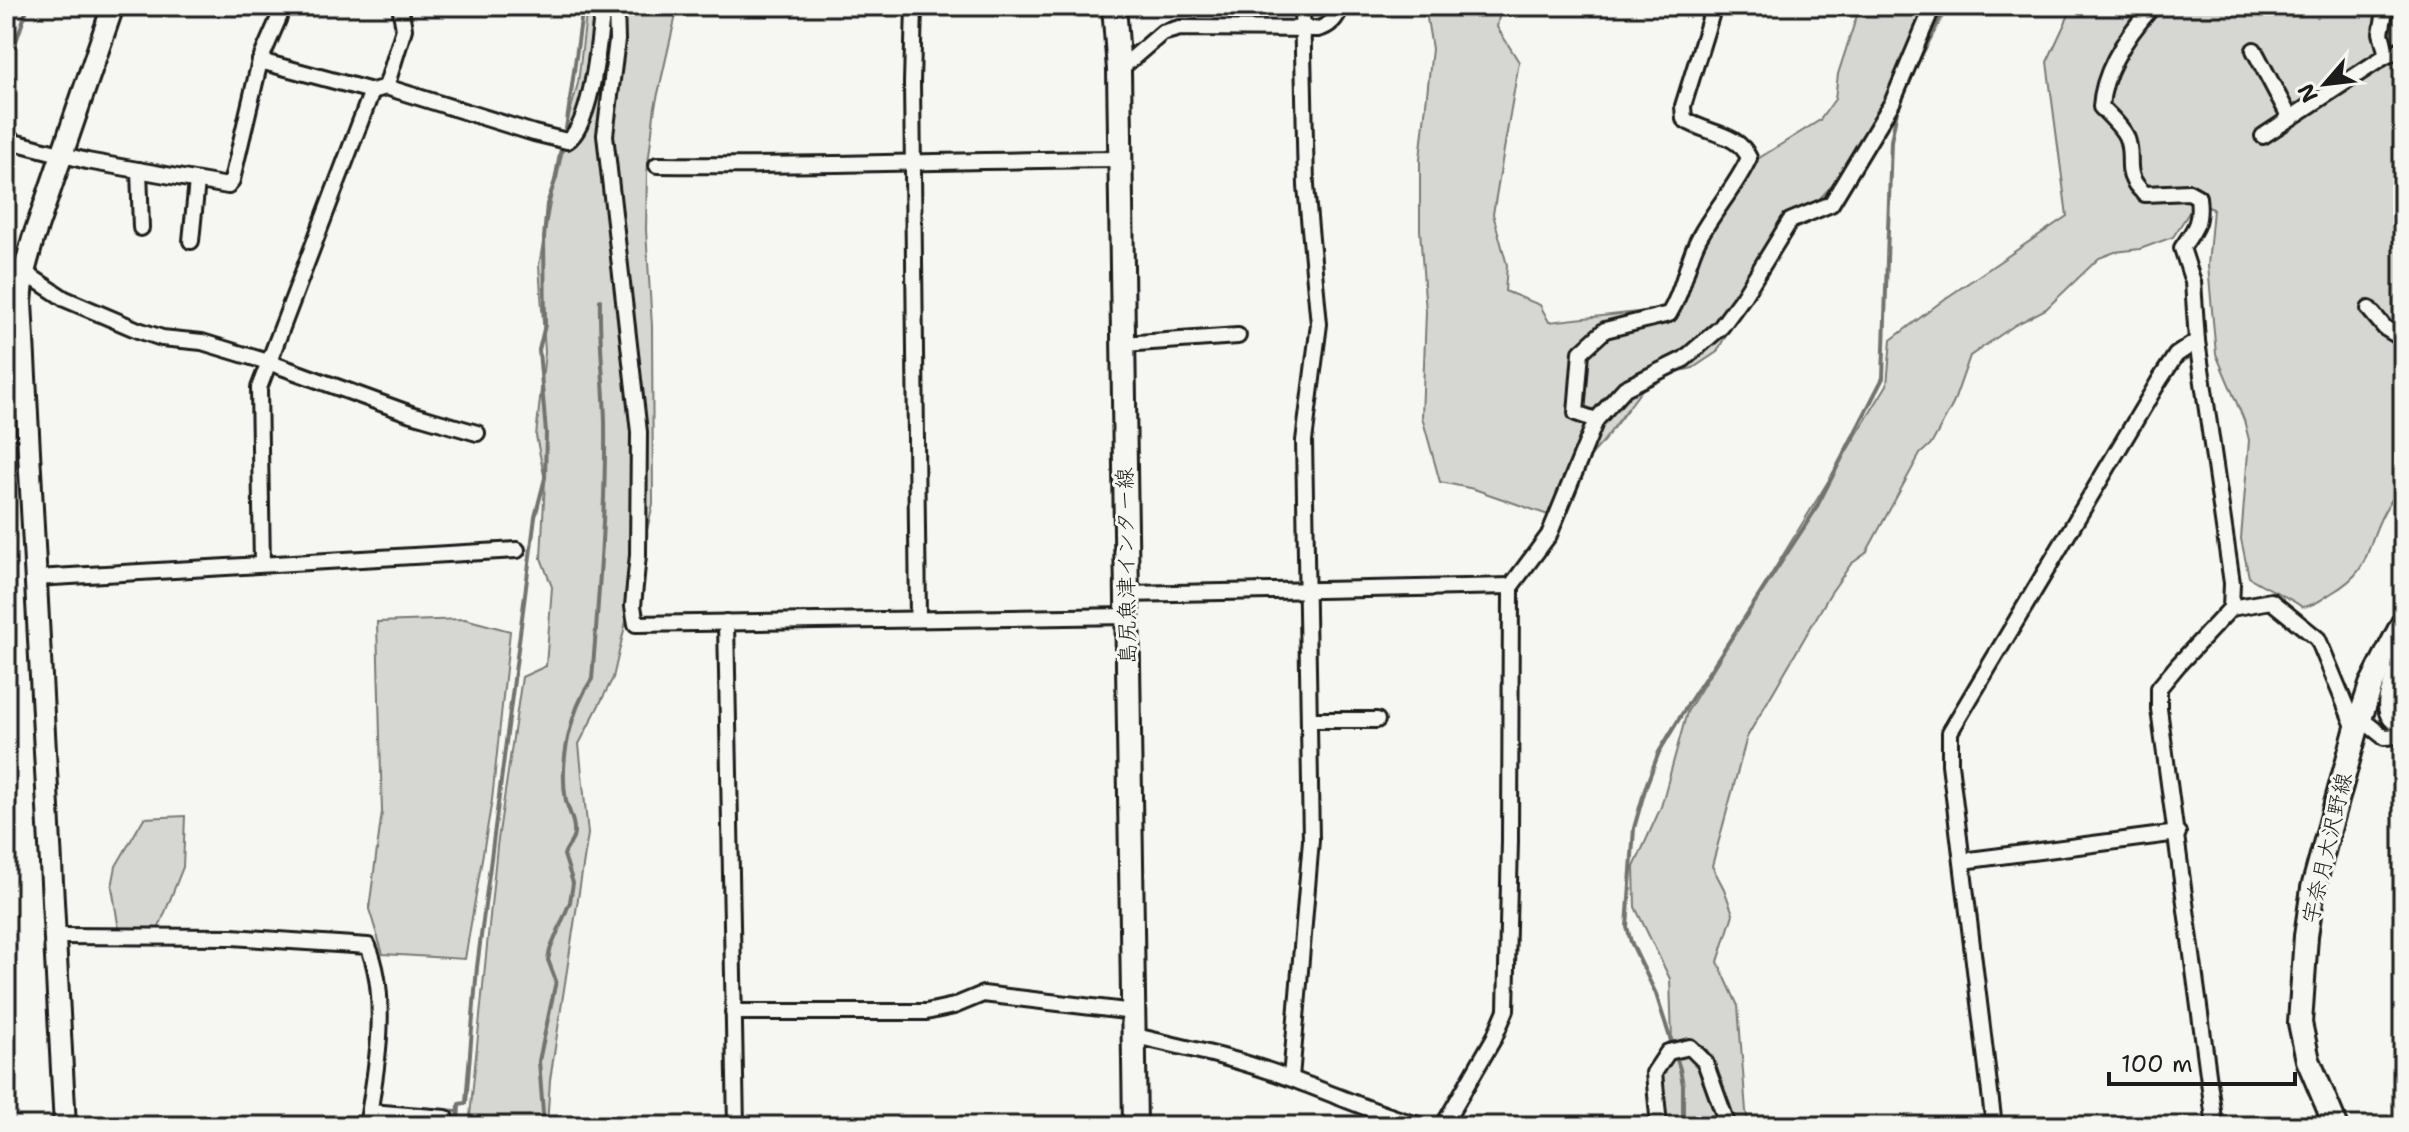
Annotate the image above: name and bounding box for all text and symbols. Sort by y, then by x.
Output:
north arrow [2285,44,2365,124]
text: N [2291,79,2325,108]
street label: 島尻魚津インター線 [1110,467,1142,665]
street label: 宇奈月大沢野線 [2296,770,2358,926]
scale bar [2109,1036,2295,1086]
text: 100 m [2121,1048,2193,1080]

